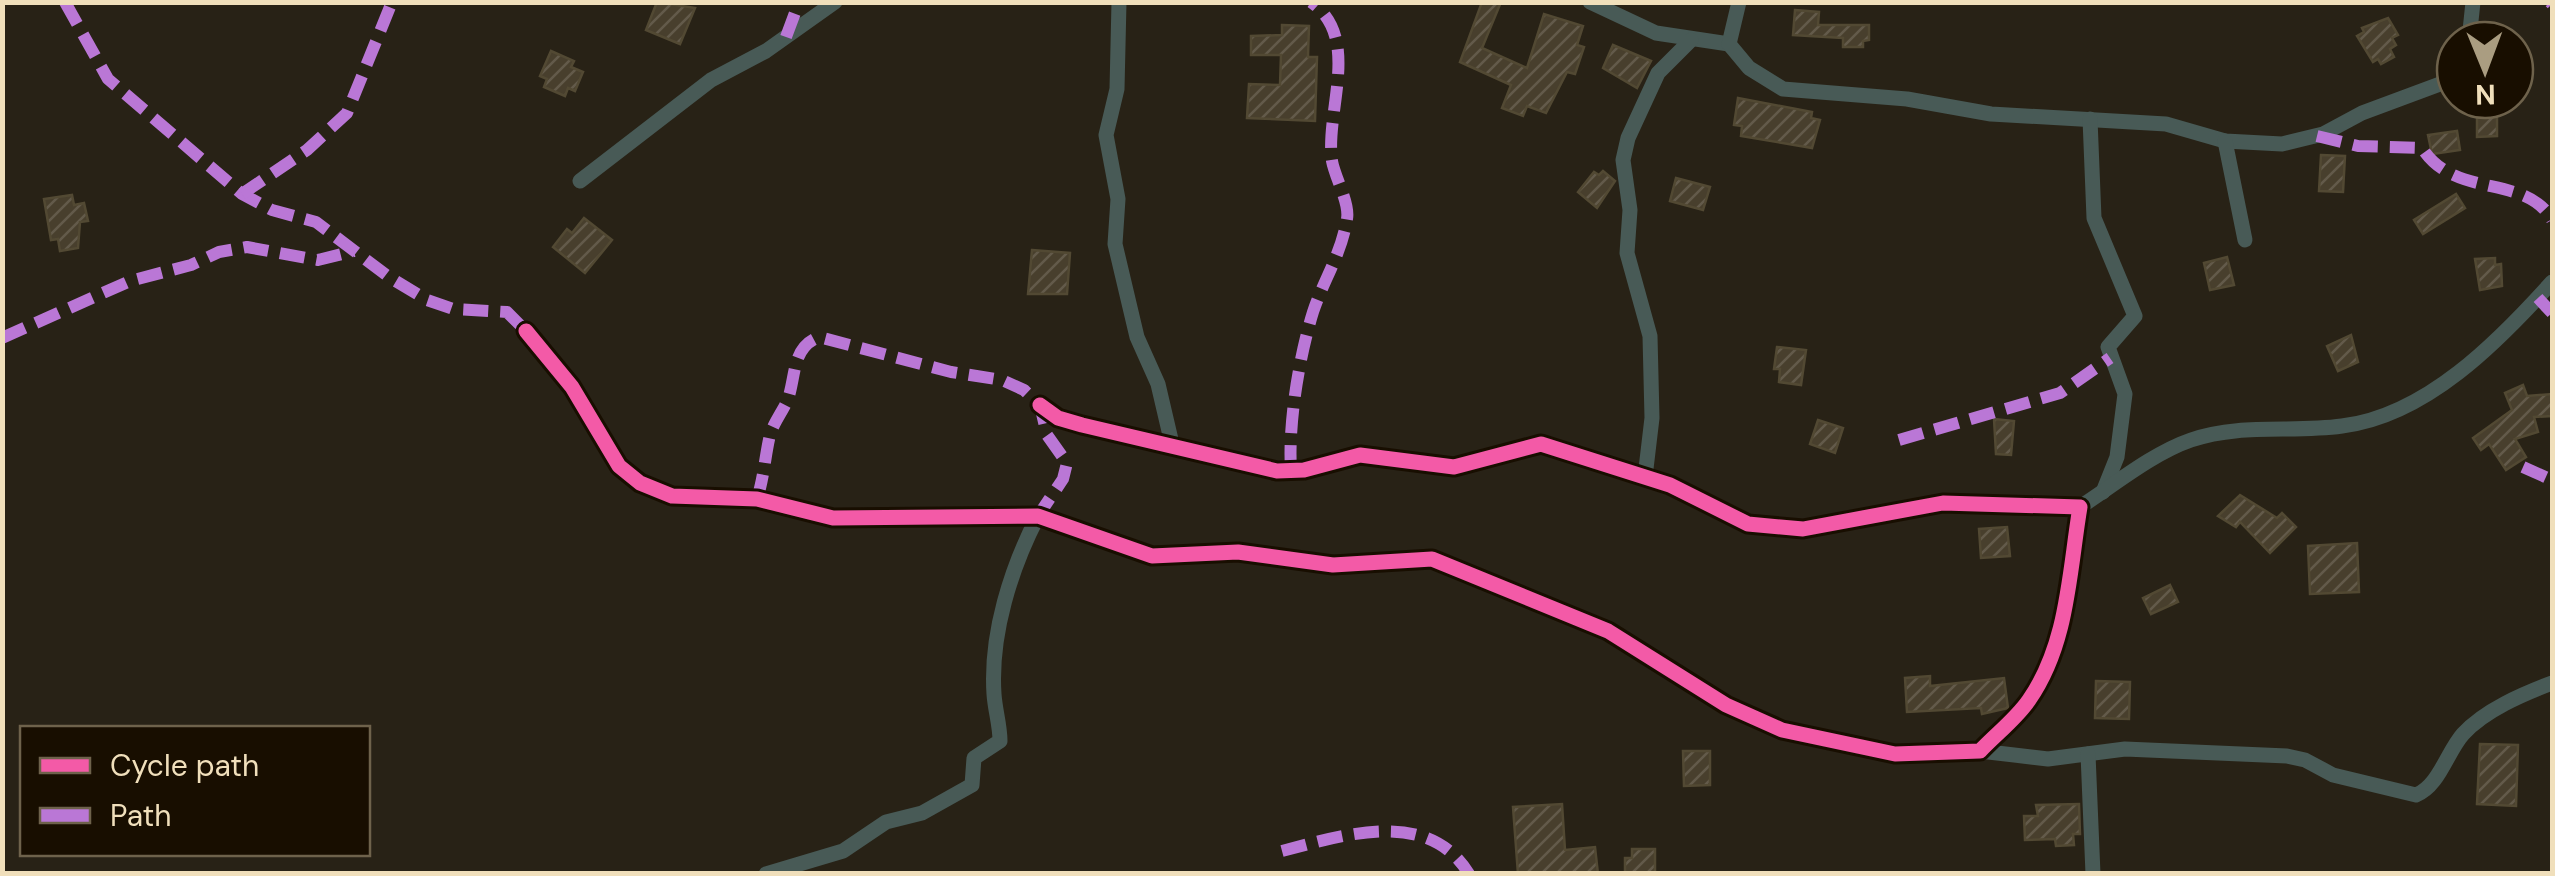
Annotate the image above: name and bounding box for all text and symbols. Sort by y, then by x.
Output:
north arrow [2435,20,2535,120]
text: N [2475,76,2496,113]
legend [20,726,370,856]
text: Cycle path [110,746,259,785]
text: Path [110,796,172,835]

